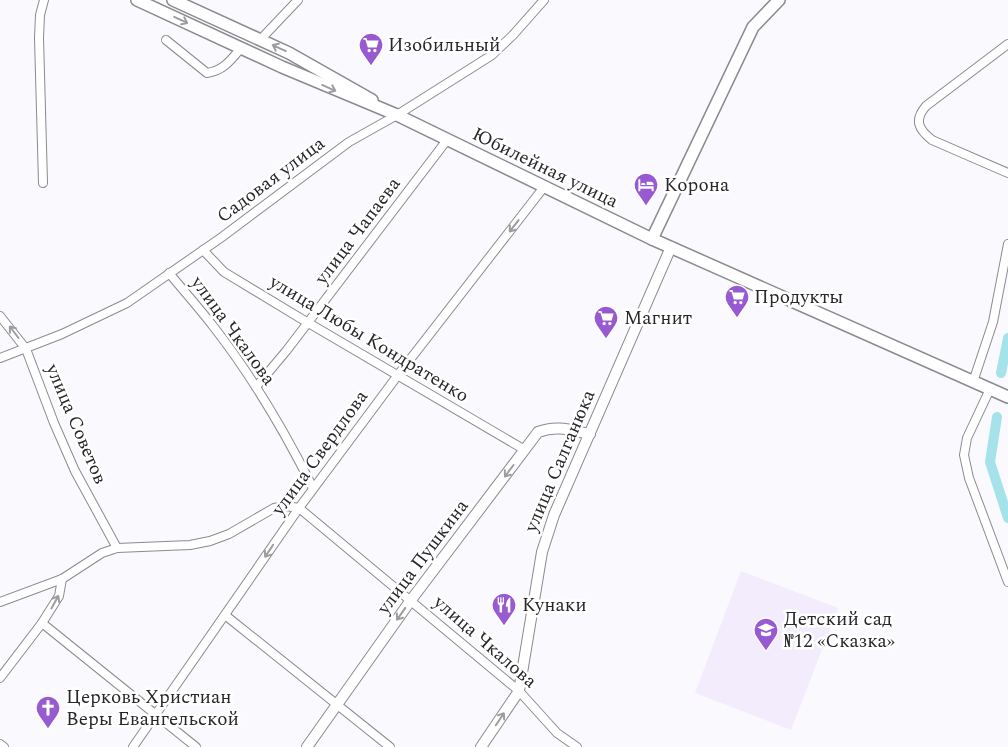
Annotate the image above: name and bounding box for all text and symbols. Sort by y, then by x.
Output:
one-way arrow [173,16,188,26]
place label: Изобильный [388,31,500,60]
supermarket icon: Изобильный [358,32,384,66]
one-way arrow [271,43,286,53]
one-way arrow [321,83,336,93]
street label: Юбилейная улица [467,120,624,216]
street label: Садовая улица [211,129,332,230]
street label: улица Чапаева [307,171,409,292]
place label: Корона [664,171,730,200]
hotel icon: Корона [633,172,659,206]
one-way arrow [509,219,520,232]
street label: улица Любы Кондратенко [263,267,474,410]
street label: улица Чкалова [183,269,283,392]
place label: Продукты [754,283,843,312]
supermarket icon: Продукты [724,284,750,318]
place label: Магнит [624,304,692,333]
supermarket icon: Магнит [593,305,619,339]
one-way arrow [8,326,19,339]
street label: улица Советов [37,359,114,488]
street label: улица Свердлова [264,384,376,523]
street label: улица Салганюка [517,385,603,538]
one-way arrow [504,464,515,477]
street label: улица Пушкина [369,493,476,622]
one-way arrow [264,544,274,558]
street label: улица Чкалова [426,588,544,696]
place label: Кунаки [522,591,587,620]
restaurant icon: Кунаки [491,592,517,626]
one-way arrow [51,595,60,610]
place label: Детский сад №12 «Сказка» [784,605,895,656]
one-way arrow [396,607,406,621]
school or university icon: Детский сад №12 «Сказка» [753,617,779,651]
place label: Церковь Христиан Веры Евангельской [66,683,239,734]
church icon: Церковь Христиан Веры Евангельской [35,695,61,729]
one-way arrow [495,712,505,726]

